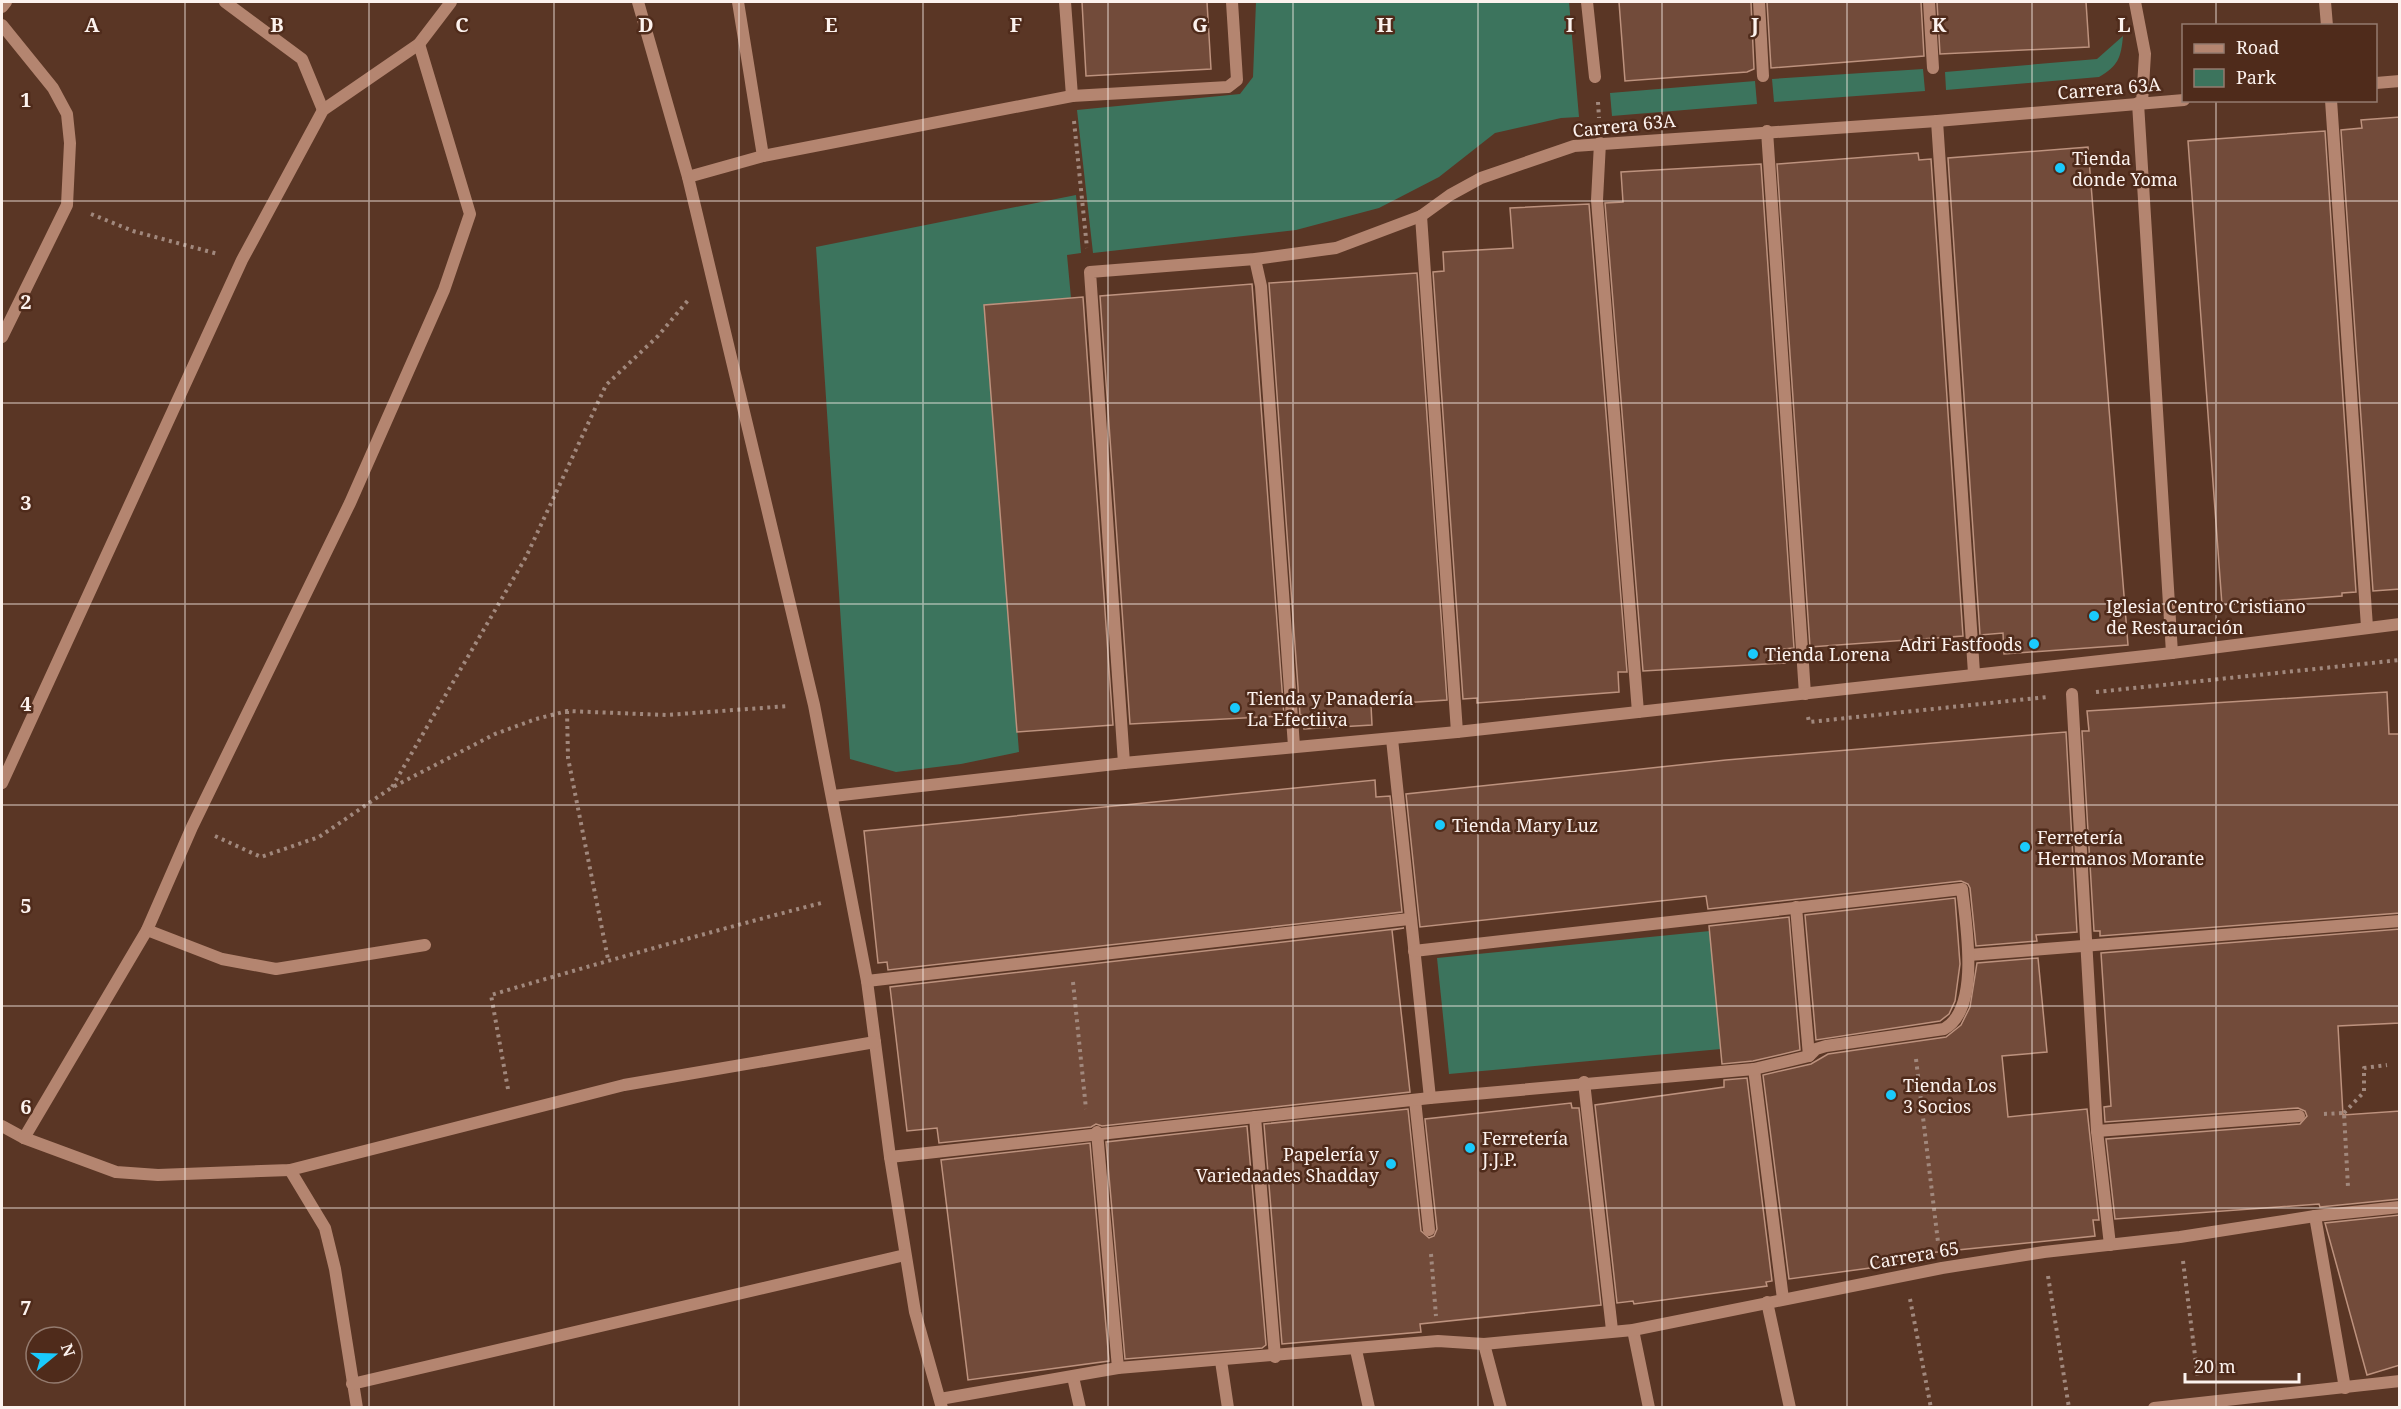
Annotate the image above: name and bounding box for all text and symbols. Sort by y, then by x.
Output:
text: A [84,11,100,38]
text: B [270,11,284,38]
text: C [455,11,469,38]
text: D [638,11,654,38]
text: E [824,11,838,38]
text: F [1010,11,1022,38]
text: G [1192,11,1208,38]
text: H [1377,11,1393,38]
text: I [1566,11,1574,38]
text: J [1750,11,1759,38]
text: K [1932,11,1947,38]
text: L [2117,11,2131,38]
legend [2182,24,2377,102]
text: Road [2236,35,2279,59]
text: Park [2236,65,2276,89]
street label: Carrera 63A [2056,72,2162,104]
text: 1 [20,86,32,113]
street label: Carrera 63A [1571,108,1677,142]
place label: Tienda donde Yoma [2072,146,2178,191]
marker: Tienda donde Yoma [2053,161,2067,175]
text: 2 [20,288,32,315]
text: 3 [20,489,32,516]
place label: Iglesia Centro Cristiano de Restauración [2106,594,2306,639]
marker: Iglesia Centro Cristiano de Restauración [2087,609,2101,623]
place label: Adri Fastfoods [1899,632,2022,656]
marker: Adri Fastfoods [2027,637,2041,651]
place label: Tienda Lorena [1765,642,1890,666]
marker: Tienda Lorena [1746,647,1760,661]
place label: Tienda y Panadería La Efectiiva [1247,686,1414,731]
text: 4 [20,690,32,717]
marker: Tienda y Panadería La Efectiiva [1228,701,1242,715]
place label: Tienda Mary Luz [1452,813,1598,837]
marker: Tienda Mary Luz [1433,818,1447,832]
place label: Ferretería Hermanos Morante [2037,825,2204,870]
marker: Ferretería Hermanos Morante [2018,840,2032,854]
text: 5 [20,892,32,919]
place label: Tienda Los 3 Socios [1903,1073,1997,1118]
marker: Tienda Los 3 Socios [1884,1088,1898,1102]
text: 6 [20,1093,32,1120]
place label: Ferretería J.J.P. [1481,1126,1568,1171]
marker: Ferretería J.J.P. [1463,1141,1477,1155]
place label: Papelería y Variedaades Shadday [1196,1142,1380,1187]
marker: Papelería y Variedaades Shadday [1384,1157,1398,1171]
street label: Carrera 65 [1867,1235,1961,1275]
text: 7 [20,1294,32,1321]
north arrow [24,1325,84,1385]
text: N [56,1341,81,1360]
scale bar [2185,1346,2299,1384]
text: 20 m [2194,1354,2236,1378]

